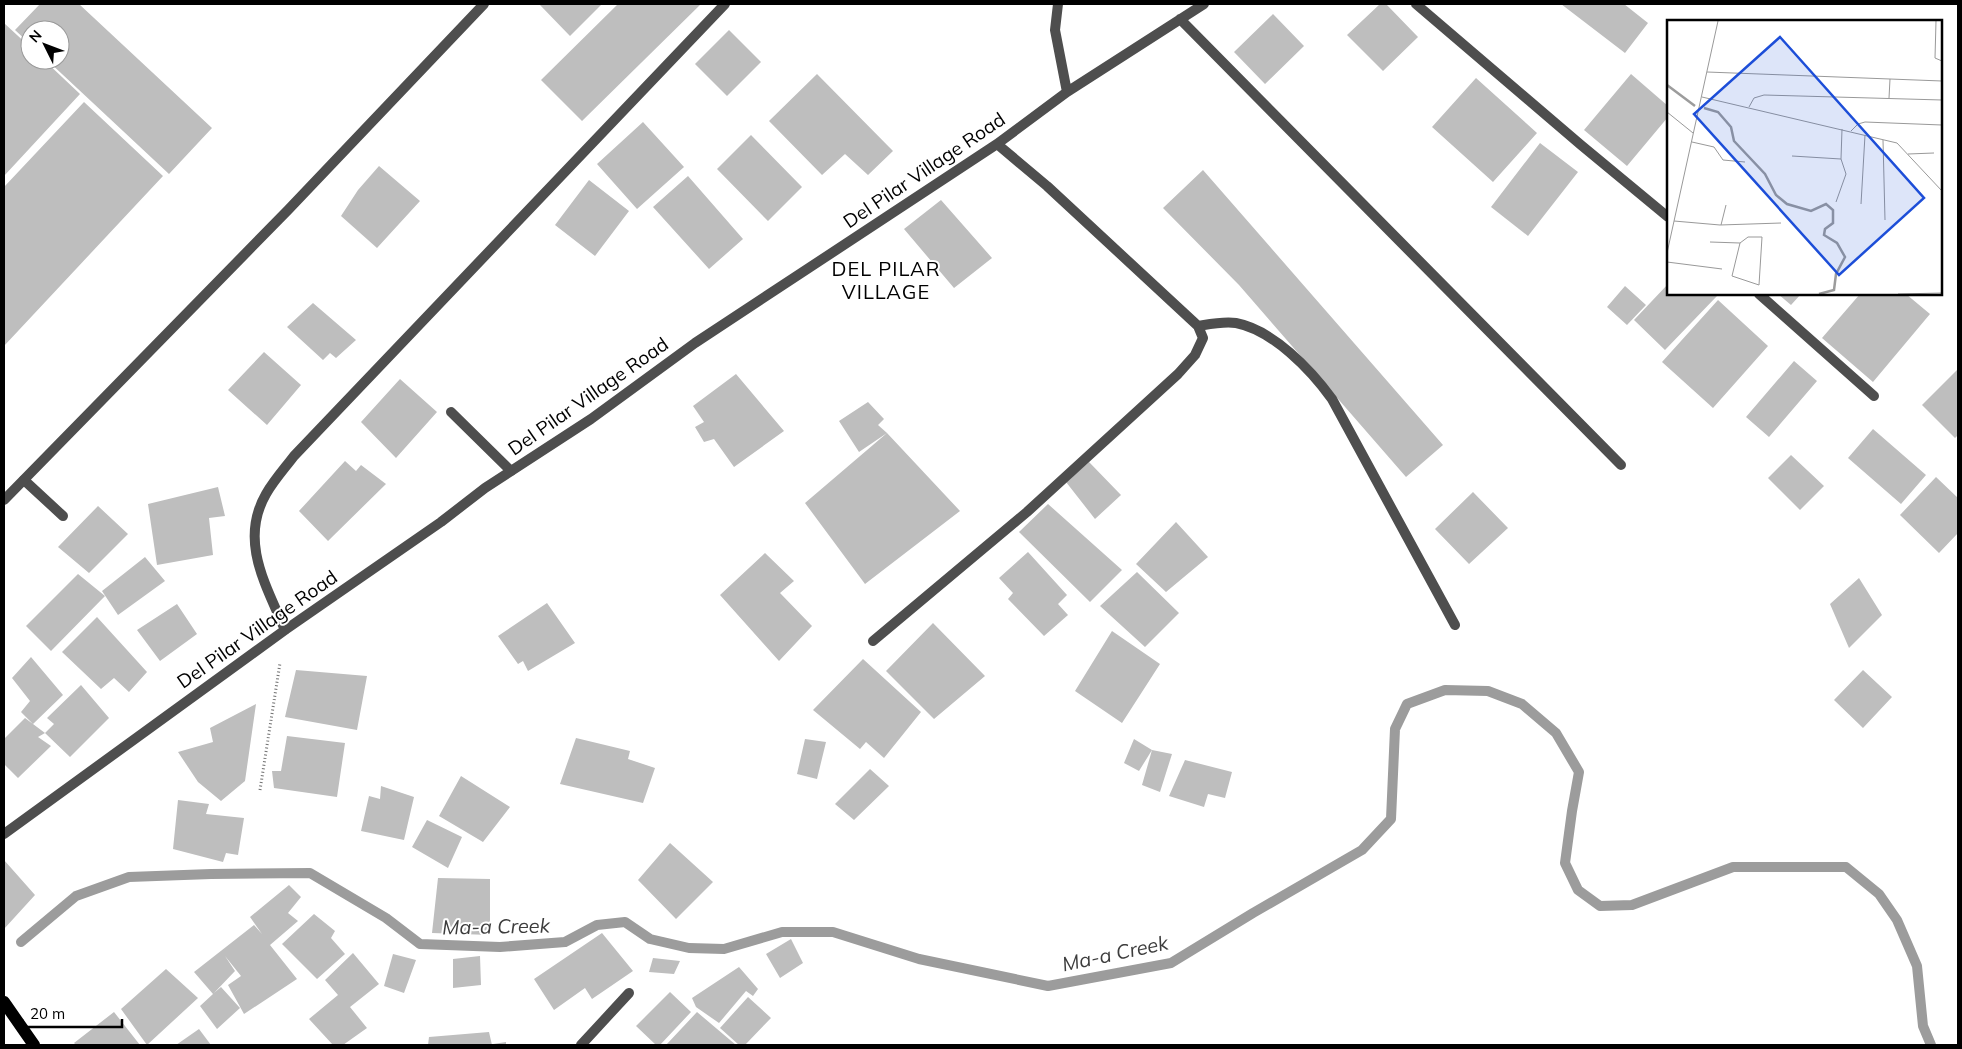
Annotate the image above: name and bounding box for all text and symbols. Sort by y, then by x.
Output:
north arrow [20,20,70,70]
inset map [1667,20,1942,295]
text: N [25,26,46,46]
street label: Del Pilar Village Road [838,107,1010,233]
district label: DEL PILAR VILLAGE [831,256,941,304]
street label: Del Pilar Village Road [503,332,673,460]
street label: Del Pilar Village Road [172,565,342,693]
water label: Ma-a Creek [442,913,551,939]
water label: Ma-a Creek [1060,929,1171,976]
scale bar [22,996,122,1028]
text: 20 m [30,1004,65,1023]

